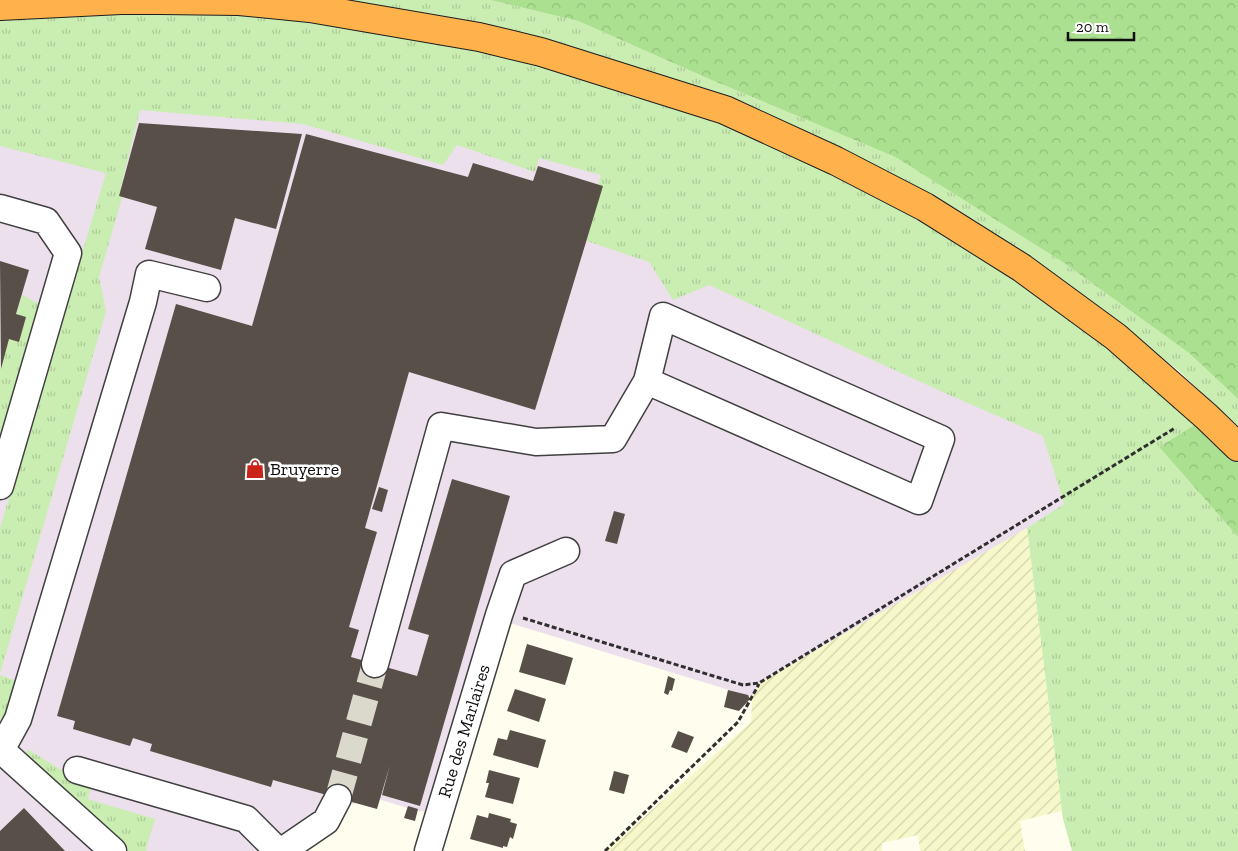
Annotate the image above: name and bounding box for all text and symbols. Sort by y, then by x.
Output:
scale bar [1068,10,1134,42]
text: 20 m [1076,18,1109,36]
shop icon: Bruyerre [244,458,266,480]
place label: Bruyerre [270,458,339,480]
street label: Rue des Marlaires [433,662,495,800]

